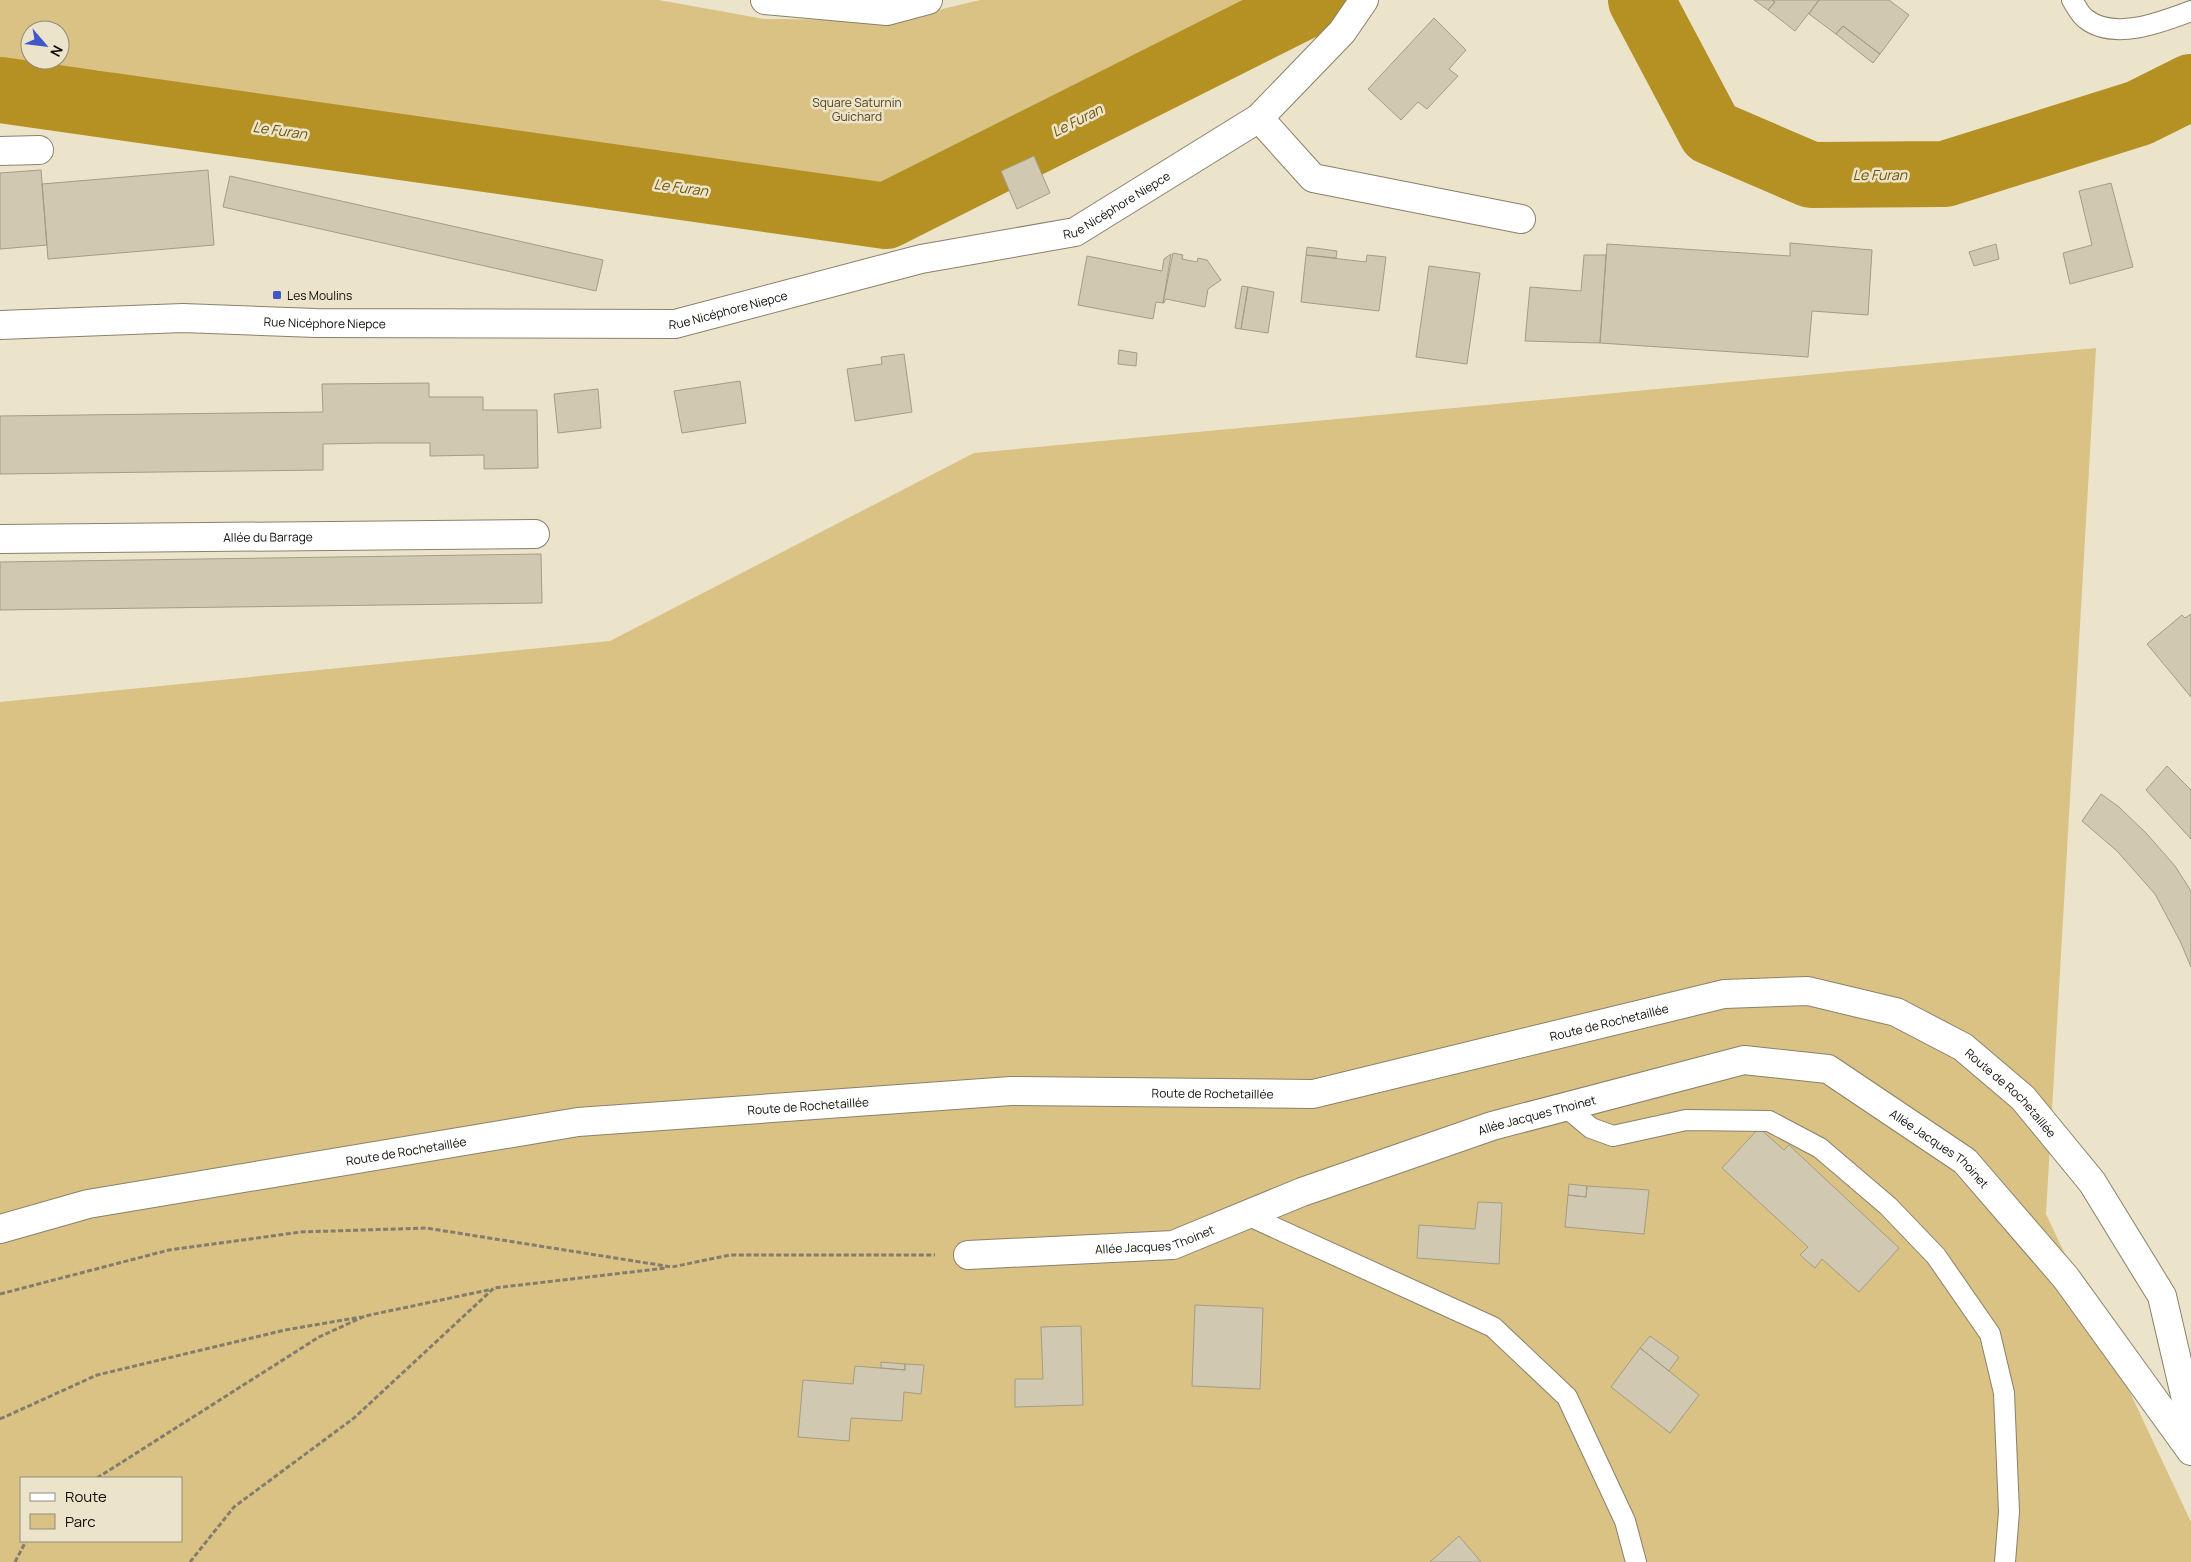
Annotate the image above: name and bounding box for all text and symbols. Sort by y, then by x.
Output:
north arrow [20,20,70,70]
text: N [46,42,68,60]
park label: Square Saturnin Guichard [812,94,902,125]
water label: Le Furan [1048,99,1106,141]
water label: Le Furan [252,117,309,143]
water label: Le Furan [1853,165,1908,184]
street label: Rue Nicéphore Niepce [1062,167,1173,242]
water label: Le Furan [653,174,710,200]
street label: Rue Nicéphore Niepce [669,286,789,333]
place label: Les Moulins [287,287,352,304]
marker: Les Moulins [271,289,283,301]
street label: Rue Nicéphore Niepce [263,313,386,332]
street label: Allée du Barrage [223,528,313,545]
street label: Route de Rochetaillée [1548,999,1670,1045]
street label: Route de Rochetaillée [1962,1044,2060,1141]
street label: Route de Rochetaillée [1152,1084,1274,1102]
street label: Allée Jacques Thoinet [1475,1091,1598,1139]
street label: Route de Rochetaillée [747,1093,869,1118]
street label: Allée Jacques Thoinet [1887,1104,1993,1192]
street label: Route de Rochetaillée [345,1132,468,1169]
street label: Allée Jacques Thoinet [1095,1220,1217,1257]
legend [20,1477,182,1542]
text: Route [65,1486,107,1507]
text: Parc [65,1511,96,1532]

